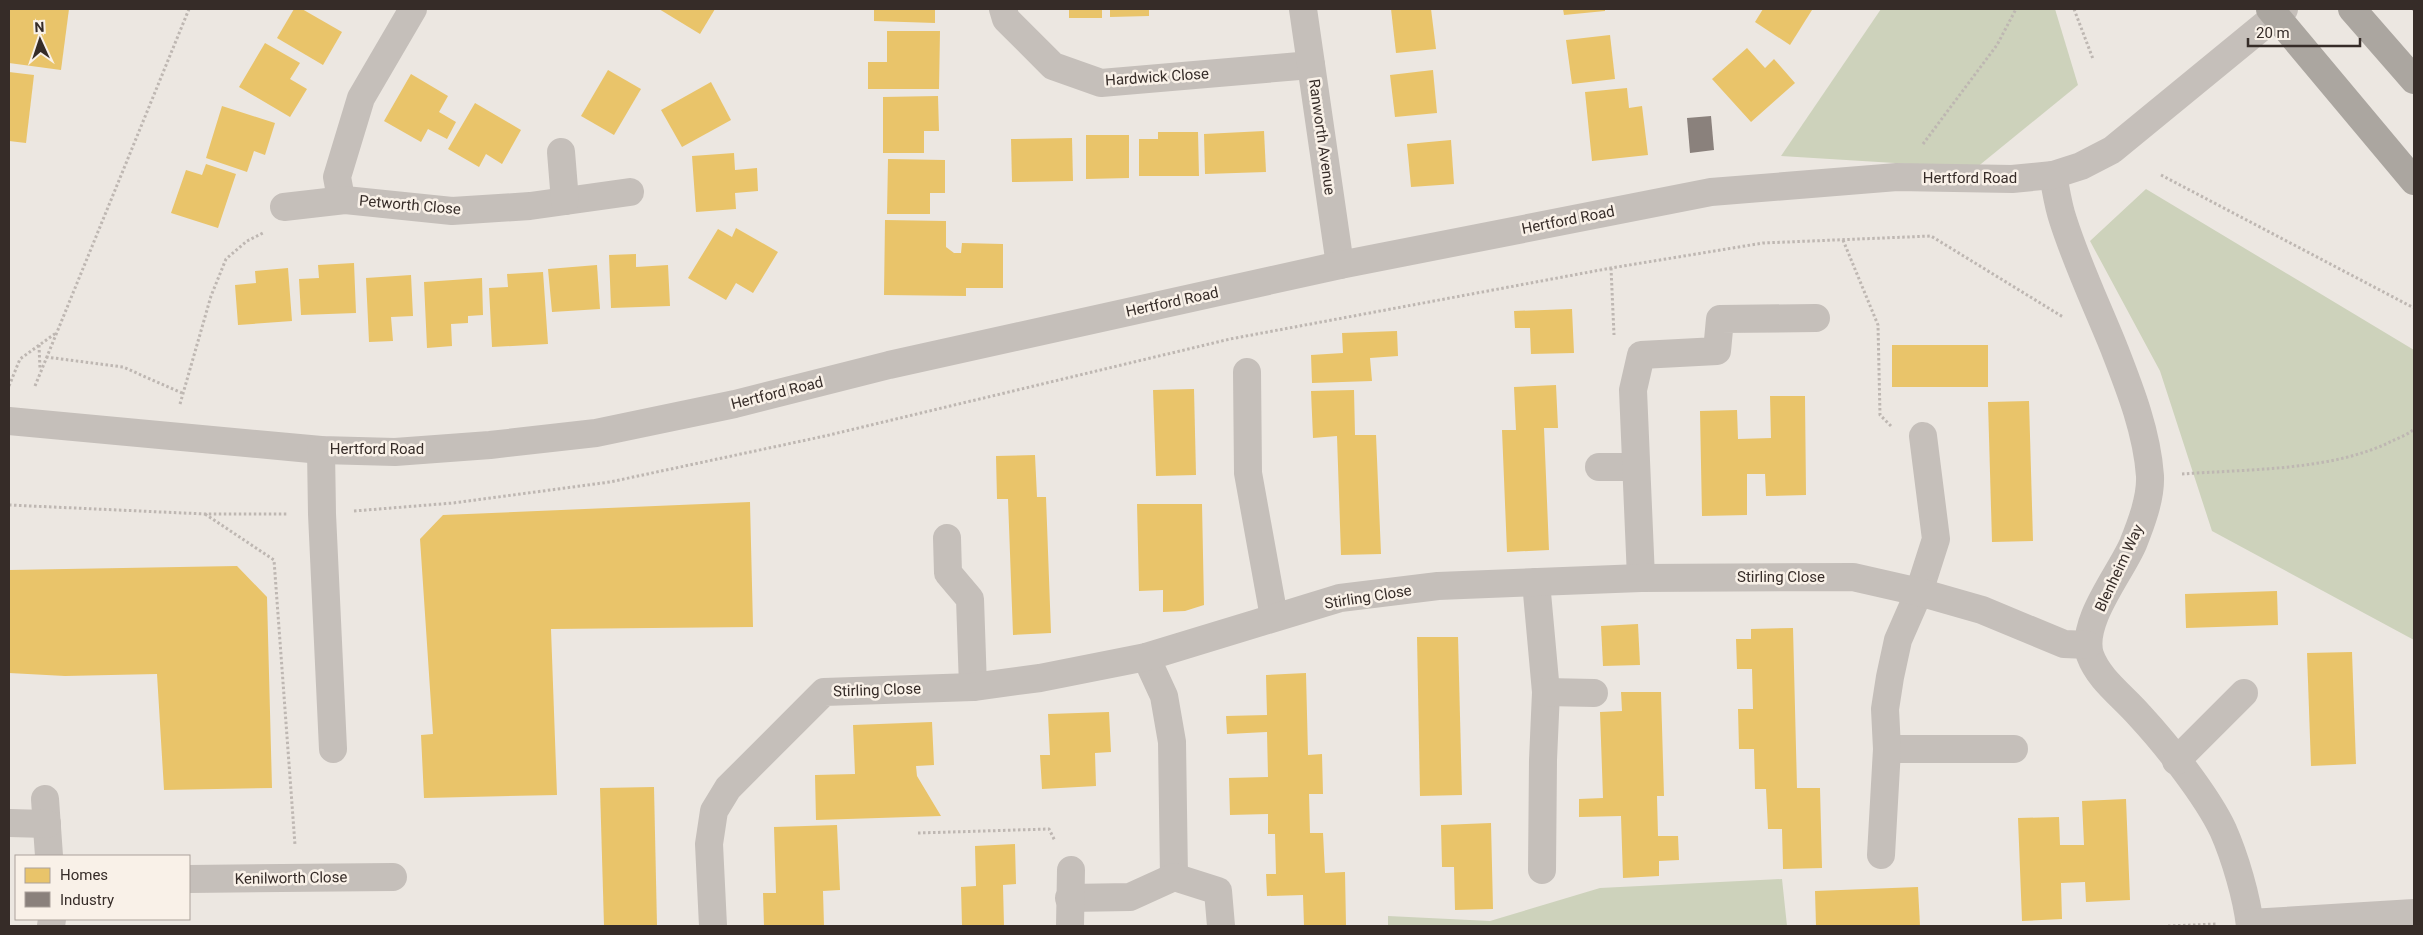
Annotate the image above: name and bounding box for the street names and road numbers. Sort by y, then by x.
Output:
street label: Hardwick Close [1104,64,1210,90]
street label: Ranworth Avenue [1305,78,1339,196]
street label: Hertford Road [1923,169,2017,187]
street label: Petworth Close [358,192,462,218]
street label: Hertford Road [1520,202,1616,238]
street label: Hertford Road [1124,283,1220,321]
street label: Hertford Road [729,373,825,413]
street label: Hertford Road [330,440,424,458]
street label: Blenheim Way [2091,522,2147,614]
street label: Stirling Close [1737,568,1825,586]
street label: Stirling Close [1323,581,1413,613]
street label: Stirling Close [833,679,921,701]
street label: Kenilworth Close [235,868,347,888]

